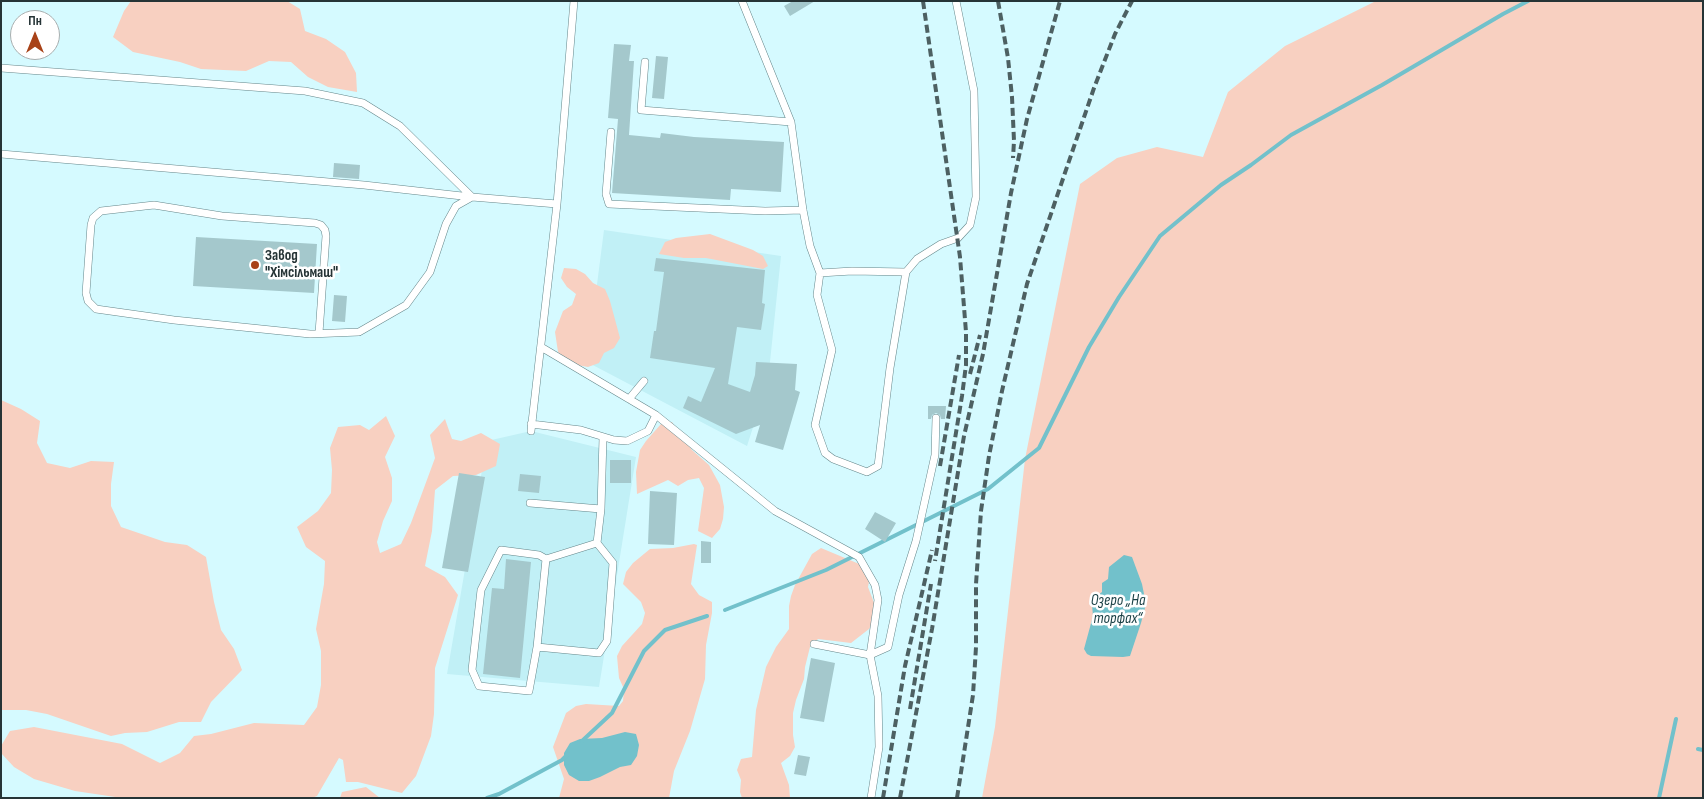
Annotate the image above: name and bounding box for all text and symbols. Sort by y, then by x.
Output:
north arrow [10,10,60,60]
text: Пн [28,12,42,29]
place label: Завод "Хімсільмаш" [265,247,338,282]
marker: Завод "Хімсільмаш" [249,259,261,271]
water label: Озеро „На торфах“ [1091,591,1145,629]

